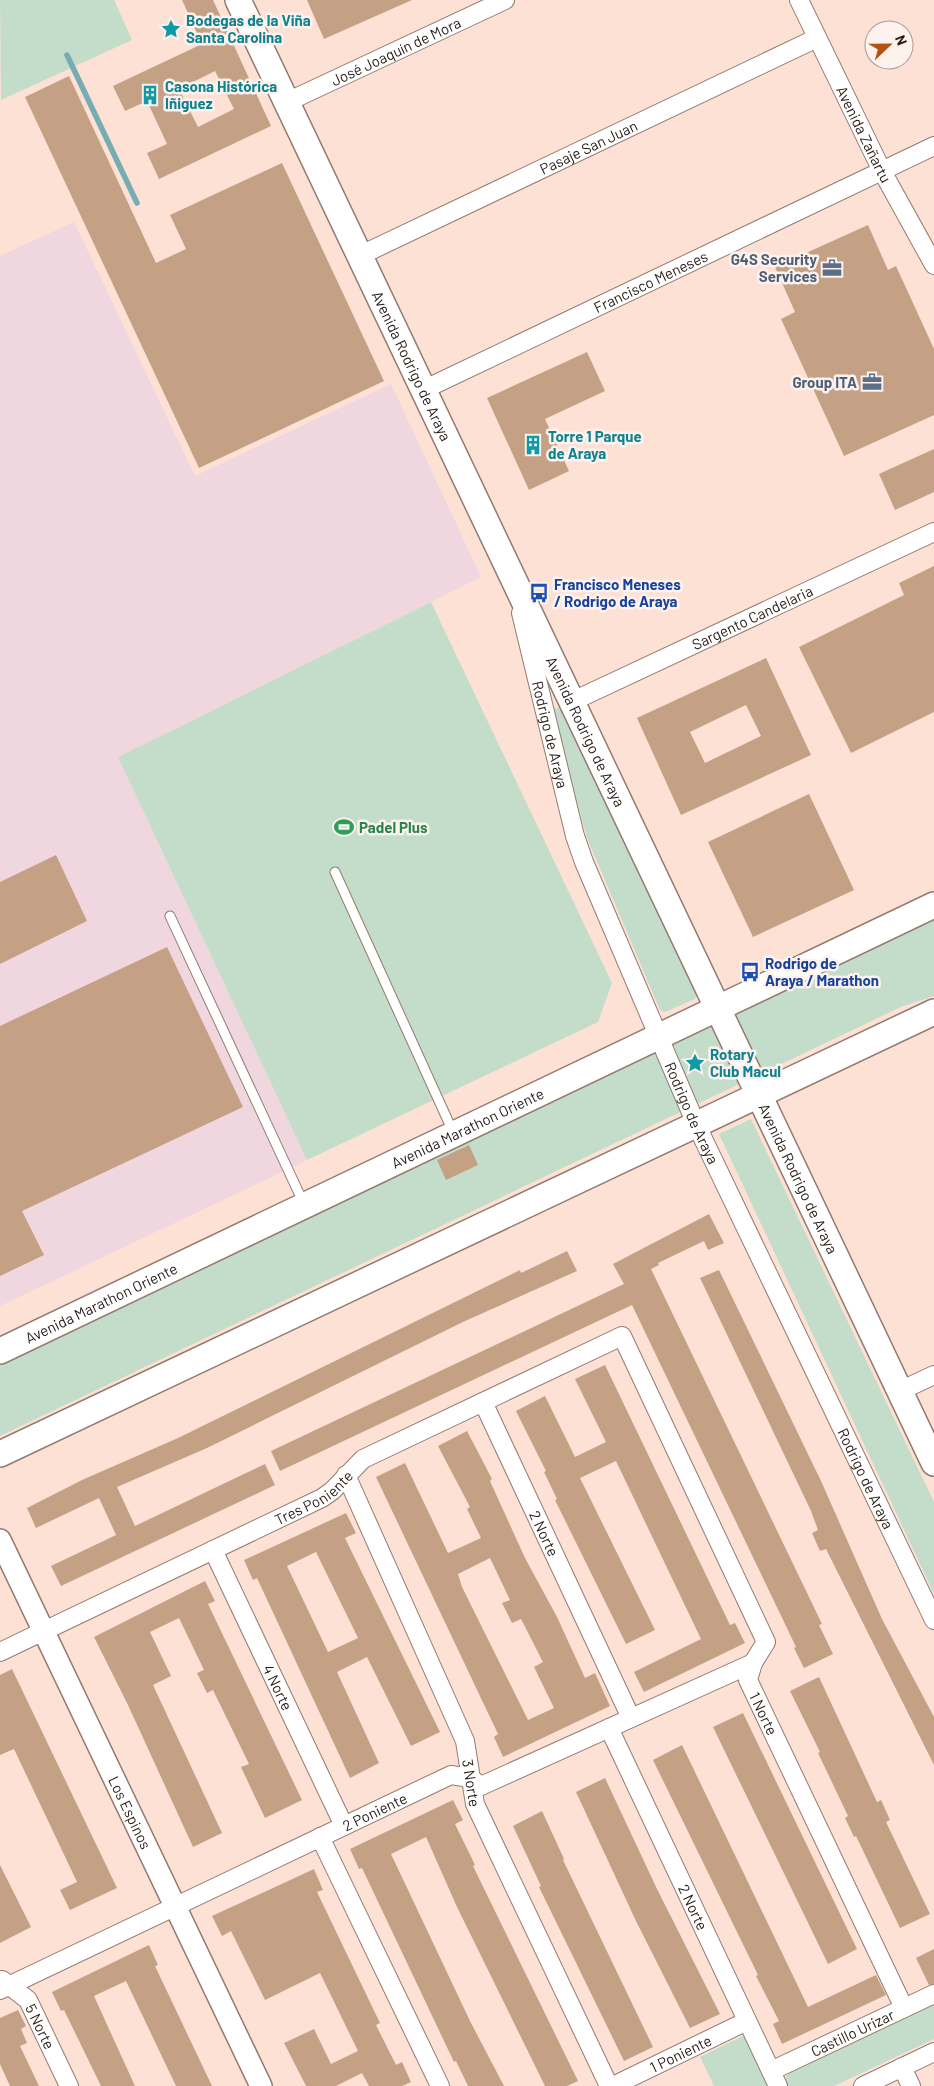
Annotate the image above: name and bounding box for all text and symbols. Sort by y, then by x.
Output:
place label: Bodegas de la Viña Santa Carolina [186,11,311,46]
street label: José Joaquín de Mora [328,13,464,89]
place icon: Bodegas de la Viña Santa Carolina [160,18,182,40]
north arrow [864,20,914,70]
text: N [892,32,911,47]
place label: Casona Histórica Iñiguez [165,77,277,112]
street label: Avenida Zañartu [833,83,895,185]
building icon: Casona Histórica Iñiguez [139,84,161,106]
street label: Pasaje San Juan [537,116,640,178]
street label: Francisco Meneses [591,247,710,316]
place label: G4S Security Services [731,250,817,285]
office icon: G4S Security Services [821,257,843,279]
street label: Avenida Rodrigo de Araya [369,288,455,444]
office icon: Group ITA [861,371,883,393]
place label: Group ITA [792,373,857,391]
place label: Torre 1 Parque de Araya [548,427,642,462]
building icon: Torre 1 Parque de Araya [522,434,544,456]
place label: Francisco Meneses / Rodrigo de Araya [554,575,681,610]
street label: Sargento Candelaria [689,581,815,653]
bus stop icon: Francisco Meneses / Rodrigo de Araya [528,582,550,604]
street label: Avenida Rodrigo de Araya [543,654,629,810]
street label: Rodrigo de Araya [528,679,572,789]
sports icon: Padel Plus [333,816,355,838]
place label: Padel Plus [359,818,428,836]
place label: Rodrigo de Araya / Marathon [765,954,879,989]
bus stop icon: Rodrigo de Araya / Marathon [739,961,761,983]
place label: Rotary Club Macul [710,1045,781,1080]
place icon: Rotary Club Macul [684,1052,706,1074]
street label: Rodrigo de Araya [661,1059,723,1167]
street label: Avenida Marathon Oriente [388,1084,546,1172]
street label: Avenida Rodrigo de Araya [755,1100,842,1256]
street label: Avenida Marathon Oriente [22,1259,180,1347]
street label: Rodrigo de Araya [834,1425,898,1532]
street label: Tres Poniente [272,1466,356,1528]
street label: 2 Norte [526,1508,563,1559]
street label: 4 Norte [260,1662,297,1713]
street label: 1 Norte [746,1689,782,1738]
street label: 3 Norte [459,1758,484,1808]
street label: Los Espinos [105,1773,155,1852]
street label: 2 Poniente [340,1788,410,1834]
street label: 2 Norte [675,1881,712,1933]
street label: 5 Norte [22,2001,59,2052]
street label: Castillo Urizar [808,2005,897,2060]
street label: 1 Poniente [647,2031,714,2076]

